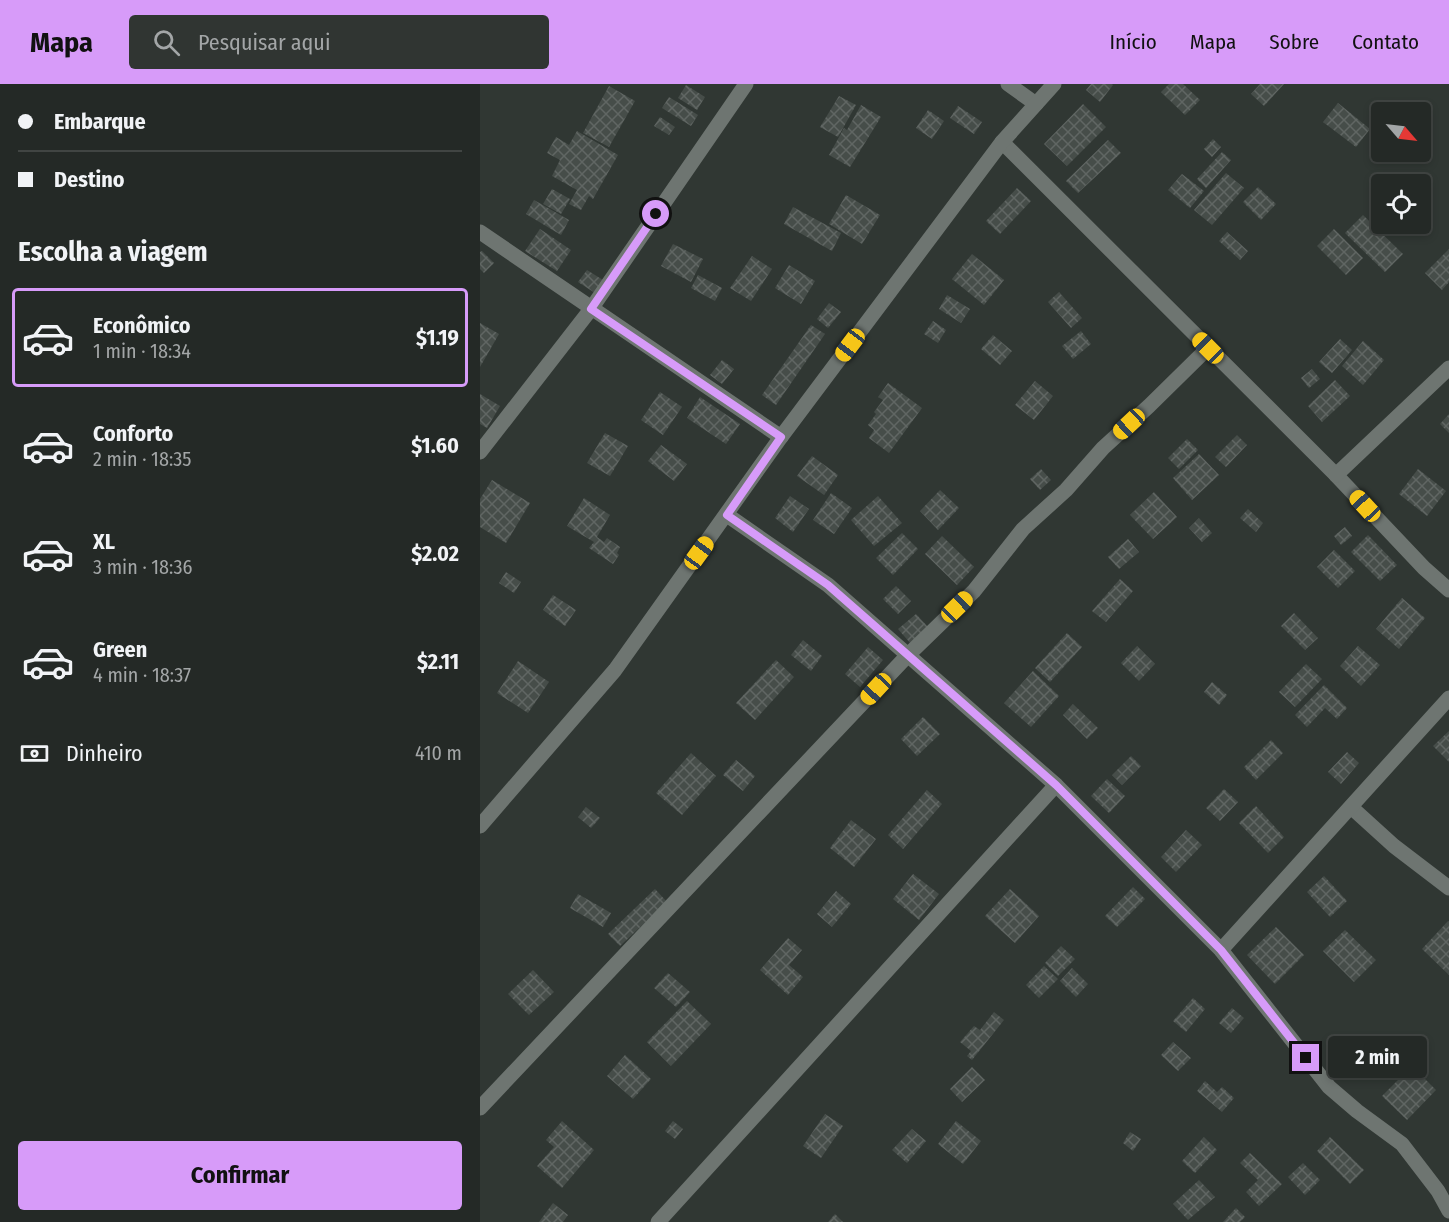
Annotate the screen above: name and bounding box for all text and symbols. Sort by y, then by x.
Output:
search box [129,15,549,69]
text: Mapa [30,26,93,59]
icon: search [150,26,183,59]
text: Pesquisar aqui [198,29,330,56]
text: Início [1110,29,1157,55]
text: Mapa [1190,29,1236,55]
text: Sobre [1269,29,1319,55]
text: Contato [1352,29,1419,55]
north arrow [1371,102,1431,162]
map controls [1371,102,1431,234]
text: Embarque [54,108,146,135]
text: Destino [54,166,125,193]
button: locate [1371,174,1431,234]
route start [642,200,669,227]
text: Escolha a viagem [18,236,208,268]
icon: car [21,311,75,365]
text: Econômico [93,312,191,339]
text: $1.19 [416,324,459,351]
car [832,325,868,365]
car [1189,329,1227,367]
text: 1 min · 18:34 [93,339,191,363]
car [1110,405,1148,443]
icon: car [21,419,75,473]
text: Conforto [93,420,173,447]
text: $1.60 [411,432,459,459]
text: 2 min · 18:35 [93,447,192,471]
car [1346,487,1384,525]
icon: car [21,527,75,581]
text: XL [93,528,115,555]
car [681,533,717,573]
text: $2.02 [411,540,459,567]
text: 3 min · 18:36 [93,555,192,579]
car [938,588,976,626]
icon: car [21,635,75,689]
text: Green [93,636,147,663]
text: $2.11 [417,648,459,675]
text: 4 min · 18:37 [93,663,191,687]
car [857,670,895,708]
icon: cash [18,737,51,770]
text: Dinheiro [66,740,143,767]
text: 410 m [415,741,462,765]
callout: 2 min [1327,1037,1426,1079]
route end [1292,1044,1319,1071]
text: 2 min [1355,1045,1400,1069]
button: Confirmar [18,1141,462,1210]

